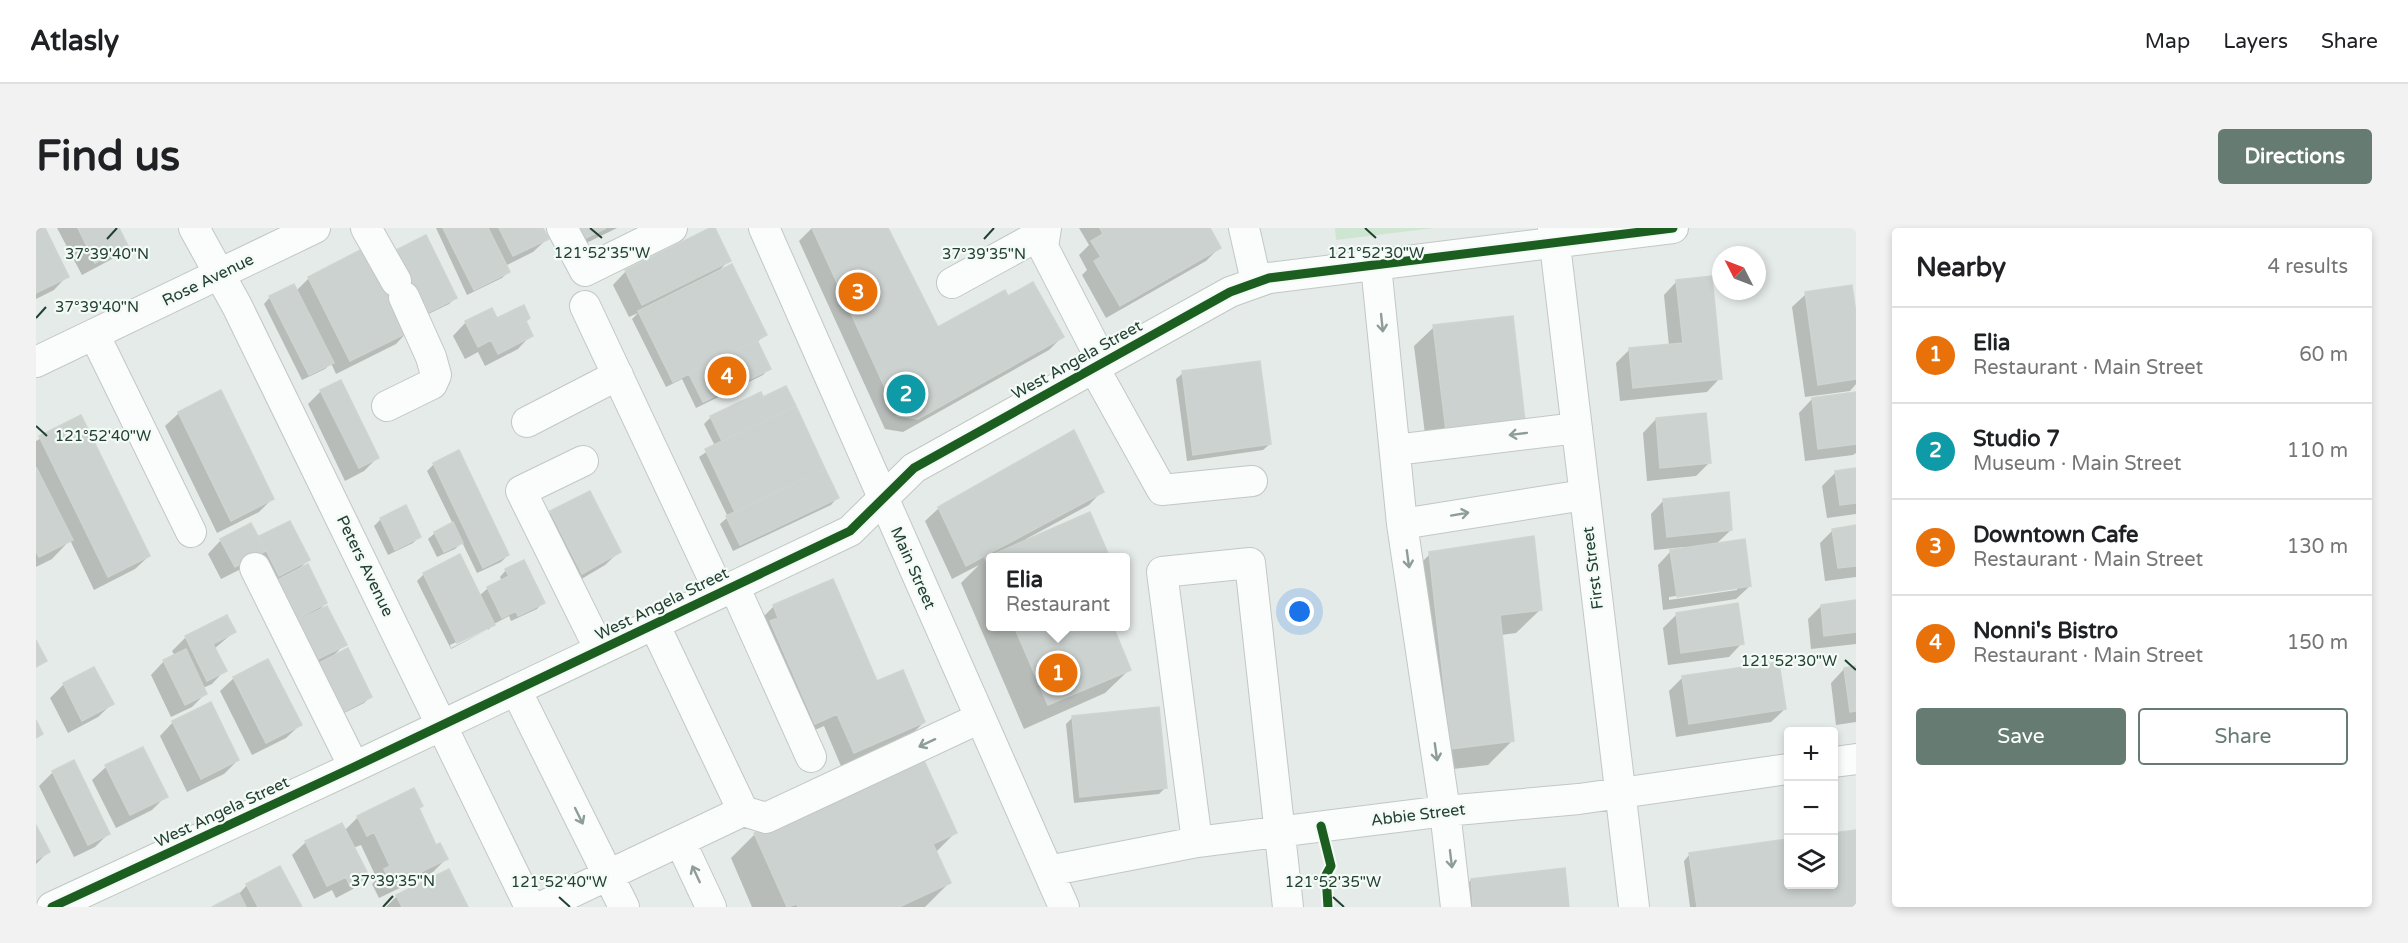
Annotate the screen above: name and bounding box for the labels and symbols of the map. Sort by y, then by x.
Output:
text: 121°52'35"W [554,244,650,262]
text: 121°52'30"W [1328,244,1424,262]
text: 37°39'40"N [65,245,149,263]
text: 37°39'35"N [942,245,1026,263]
north arrow [1712,246,1766,300]
street label: Rose Avenue [159,249,257,311]
pin: 3 [838,270,878,314]
text: 37°39'40"N [55,298,139,316]
one-way arrow [1377,313,1388,333]
street label: West Angela Street [1008,316,1146,404]
pin: 4 [708,354,746,398]
pin: 2 [886,372,926,416]
text: 121°52'40"W [55,427,151,445]
one-way arrow [1509,429,1529,440]
one-way arrow [1450,508,1470,519]
street label: Peters Avenue [332,512,398,620]
street label: Main Street [886,524,940,612]
street label: First Street [1578,525,1608,611]
one-way arrow [1402,548,1413,568]
street label: West Angela Street [592,563,732,645]
your location [1285,597,1314,626]
pin: 1 [1038,650,1078,696]
text: 121°52'30"W [1741,652,1837,670]
one-way arrow [919,737,937,749]
one-way arrow [1431,741,1442,761]
street label: West Angela Street [152,772,292,852]
street label: Abbie Street [1370,799,1466,831]
one-way arrow [574,806,585,824]
one-way arrow [1445,849,1456,869]
one-way arrow [689,866,701,884]
text: 37°39'35"N [351,872,435,890]
text: 121°52'40"W [511,873,607,891]
text: 121°52'35"W [1285,873,1381,891]

